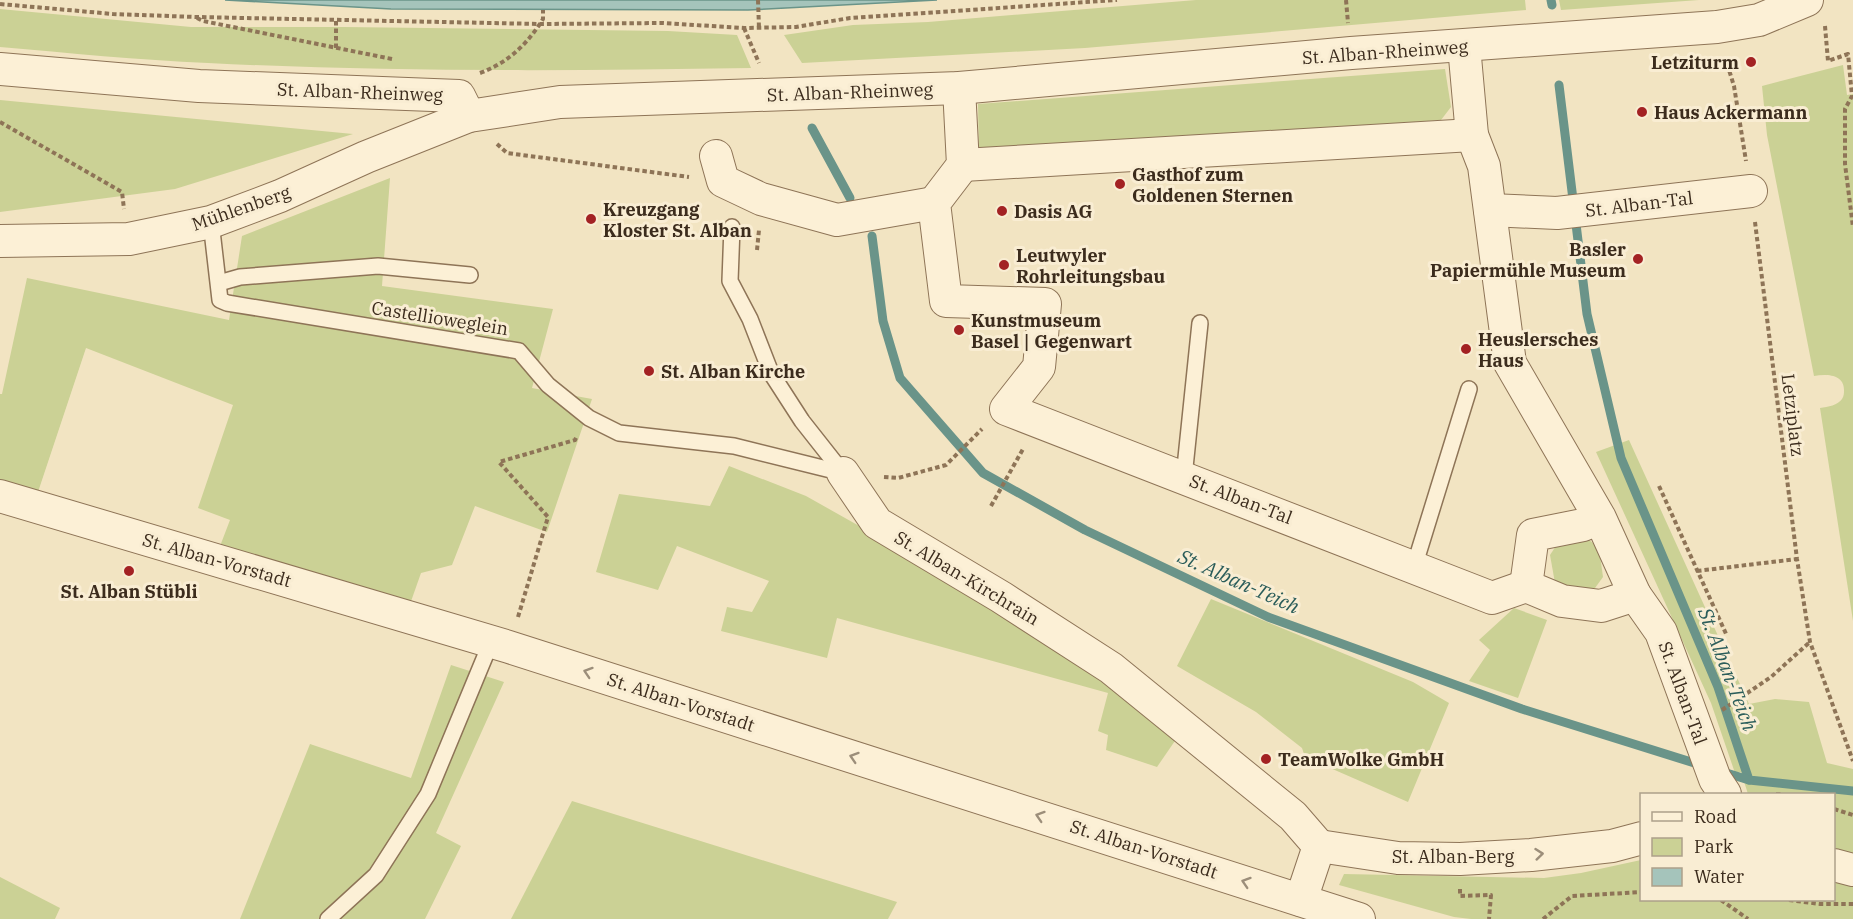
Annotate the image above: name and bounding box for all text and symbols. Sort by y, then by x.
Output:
street label: St. Alban-Rheinweg [1301,35,1469,69]
place label: Letziturm [1651,51,1740,74]
marker: Letziturm [1744,55,1758,69]
street label: St. Alban-Rheinweg [276,78,444,106]
street label: St. Alban-Rheinweg [766,78,934,106]
place label: Haus Ackermann [1654,101,1807,124]
marker: Haus Ackermann [1635,105,1649,119]
place label: Gasthof zum Goldenen Sternen [1132,163,1293,207]
marker: Gasthof zum Goldenen Sternen [1113,177,1127,191]
street label: Mühlenberg [189,180,294,236]
street label: St. Alban-Tal [1584,186,1694,222]
place label: Kreuzgang Kloster St. Alban [603,198,752,242]
place label: Dasis AG [1014,200,1092,223]
marker: Dasis AG [995,204,1009,218]
marker: Kreuzgang Kloster St. Alban [584,212,598,226]
place label: Basler Papiermühle Museum [1430,238,1627,282]
place label: Leutwyler Rohrleitungsbau [1016,244,1166,288]
marker: Basler Papiermühle Museum [1631,252,1645,266]
marker: Leutwyler Rohrleitungsbau [997,258,1011,272]
street label: Castellioweglein [370,296,510,340]
place label: Kunstmuseum Basel | Gegenwart [971,309,1132,353]
marker: Kunstmuseum Basel | Gegenwart [952,323,966,337]
place label: Heuslersches Haus [1478,328,1598,372]
marker: Heuslersches Haus [1459,342,1473,356]
place label: St. Alban Kirche [661,360,805,383]
marker: St. Alban Kirche [642,364,656,378]
street label: Letziplatz [1777,372,1809,458]
street label: St. Alban-Tal [1186,469,1296,529]
street label: St. Alban-Kirchrain [890,526,1044,630]
street label: St. Alban-Vorstadt [140,528,294,592]
water label: St. Alban-Teich [1173,542,1304,620]
marker: St. Alban Stübli [122,564,136,578]
place label: St. Alban Stübli [61,580,197,603]
water label: St. Alban-Teich [1692,602,1764,735]
street label: St. Alban-Tal [1654,638,1712,748]
one-way arrow [583,667,594,679]
street label: St. Alban-Vorstadt [604,667,758,737]
place label: TeamWolke GmbH [1278,748,1444,771]
one-way arrow [849,752,860,764]
marker: TeamWolke GmbH [1259,752,1273,766]
legend [1640,793,1835,901]
text: Road [1694,805,1737,828]
one-way arrow [1035,811,1046,823]
street label: St. Alban-Vorstadt [1067,814,1221,884]
text: Park [1694,835,1734,858]
street label: St. Alban-Berg [1392,845,1514,868]
one-way arrow [1535,848,1544,861]
text: Water [1694,865,1744,888]
one-way arrow [1241,877,1252,889]

